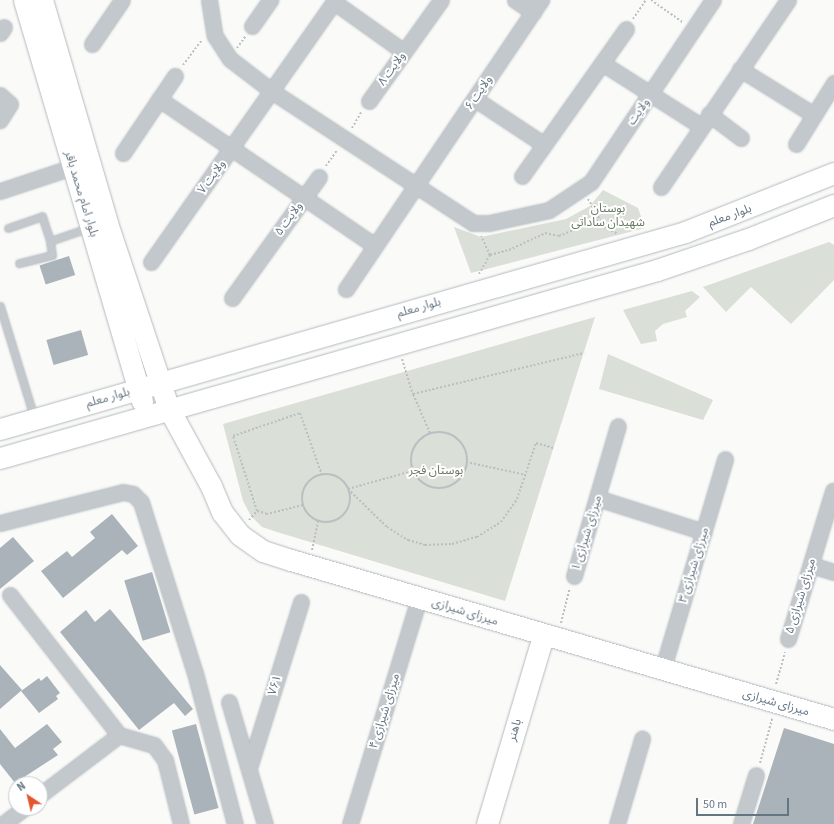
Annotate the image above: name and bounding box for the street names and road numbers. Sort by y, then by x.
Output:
street label: ولایت ۸ [375,49,409,89]
street label: ولایت ۶ [462,73,496,113]
street label: ولایت [625,96,653,128]
street label: بلوار امام محمد باقر [61,149,101,239]
street label: ولایت ۷ [195,157,229,197]
street label: ولایت ۵ [272,199,306,239]
street label: بلوار معلم [706,202,754,230]
street label: بلوار معلم [395,295,443,321]
street label: بلوار معلم [84,385,132,411]
street label: میرزای شیرازی ۱ [569,494,605,572]
street label: میرزای شیرازی ۳ [676,526,712,604]
street label: میرزای شیرازی ۵ [783,557,819,635]
street label: میرزای شیرازی [430,595,500,629]
street label: میرزای شیرازی ۴ [367,672,403,750]
street label: ۷۶۱ [265,673,285,697]
street label: میرزای شیرازی [741,687,811,719]
street label: باهنر [505,717,525,743]

